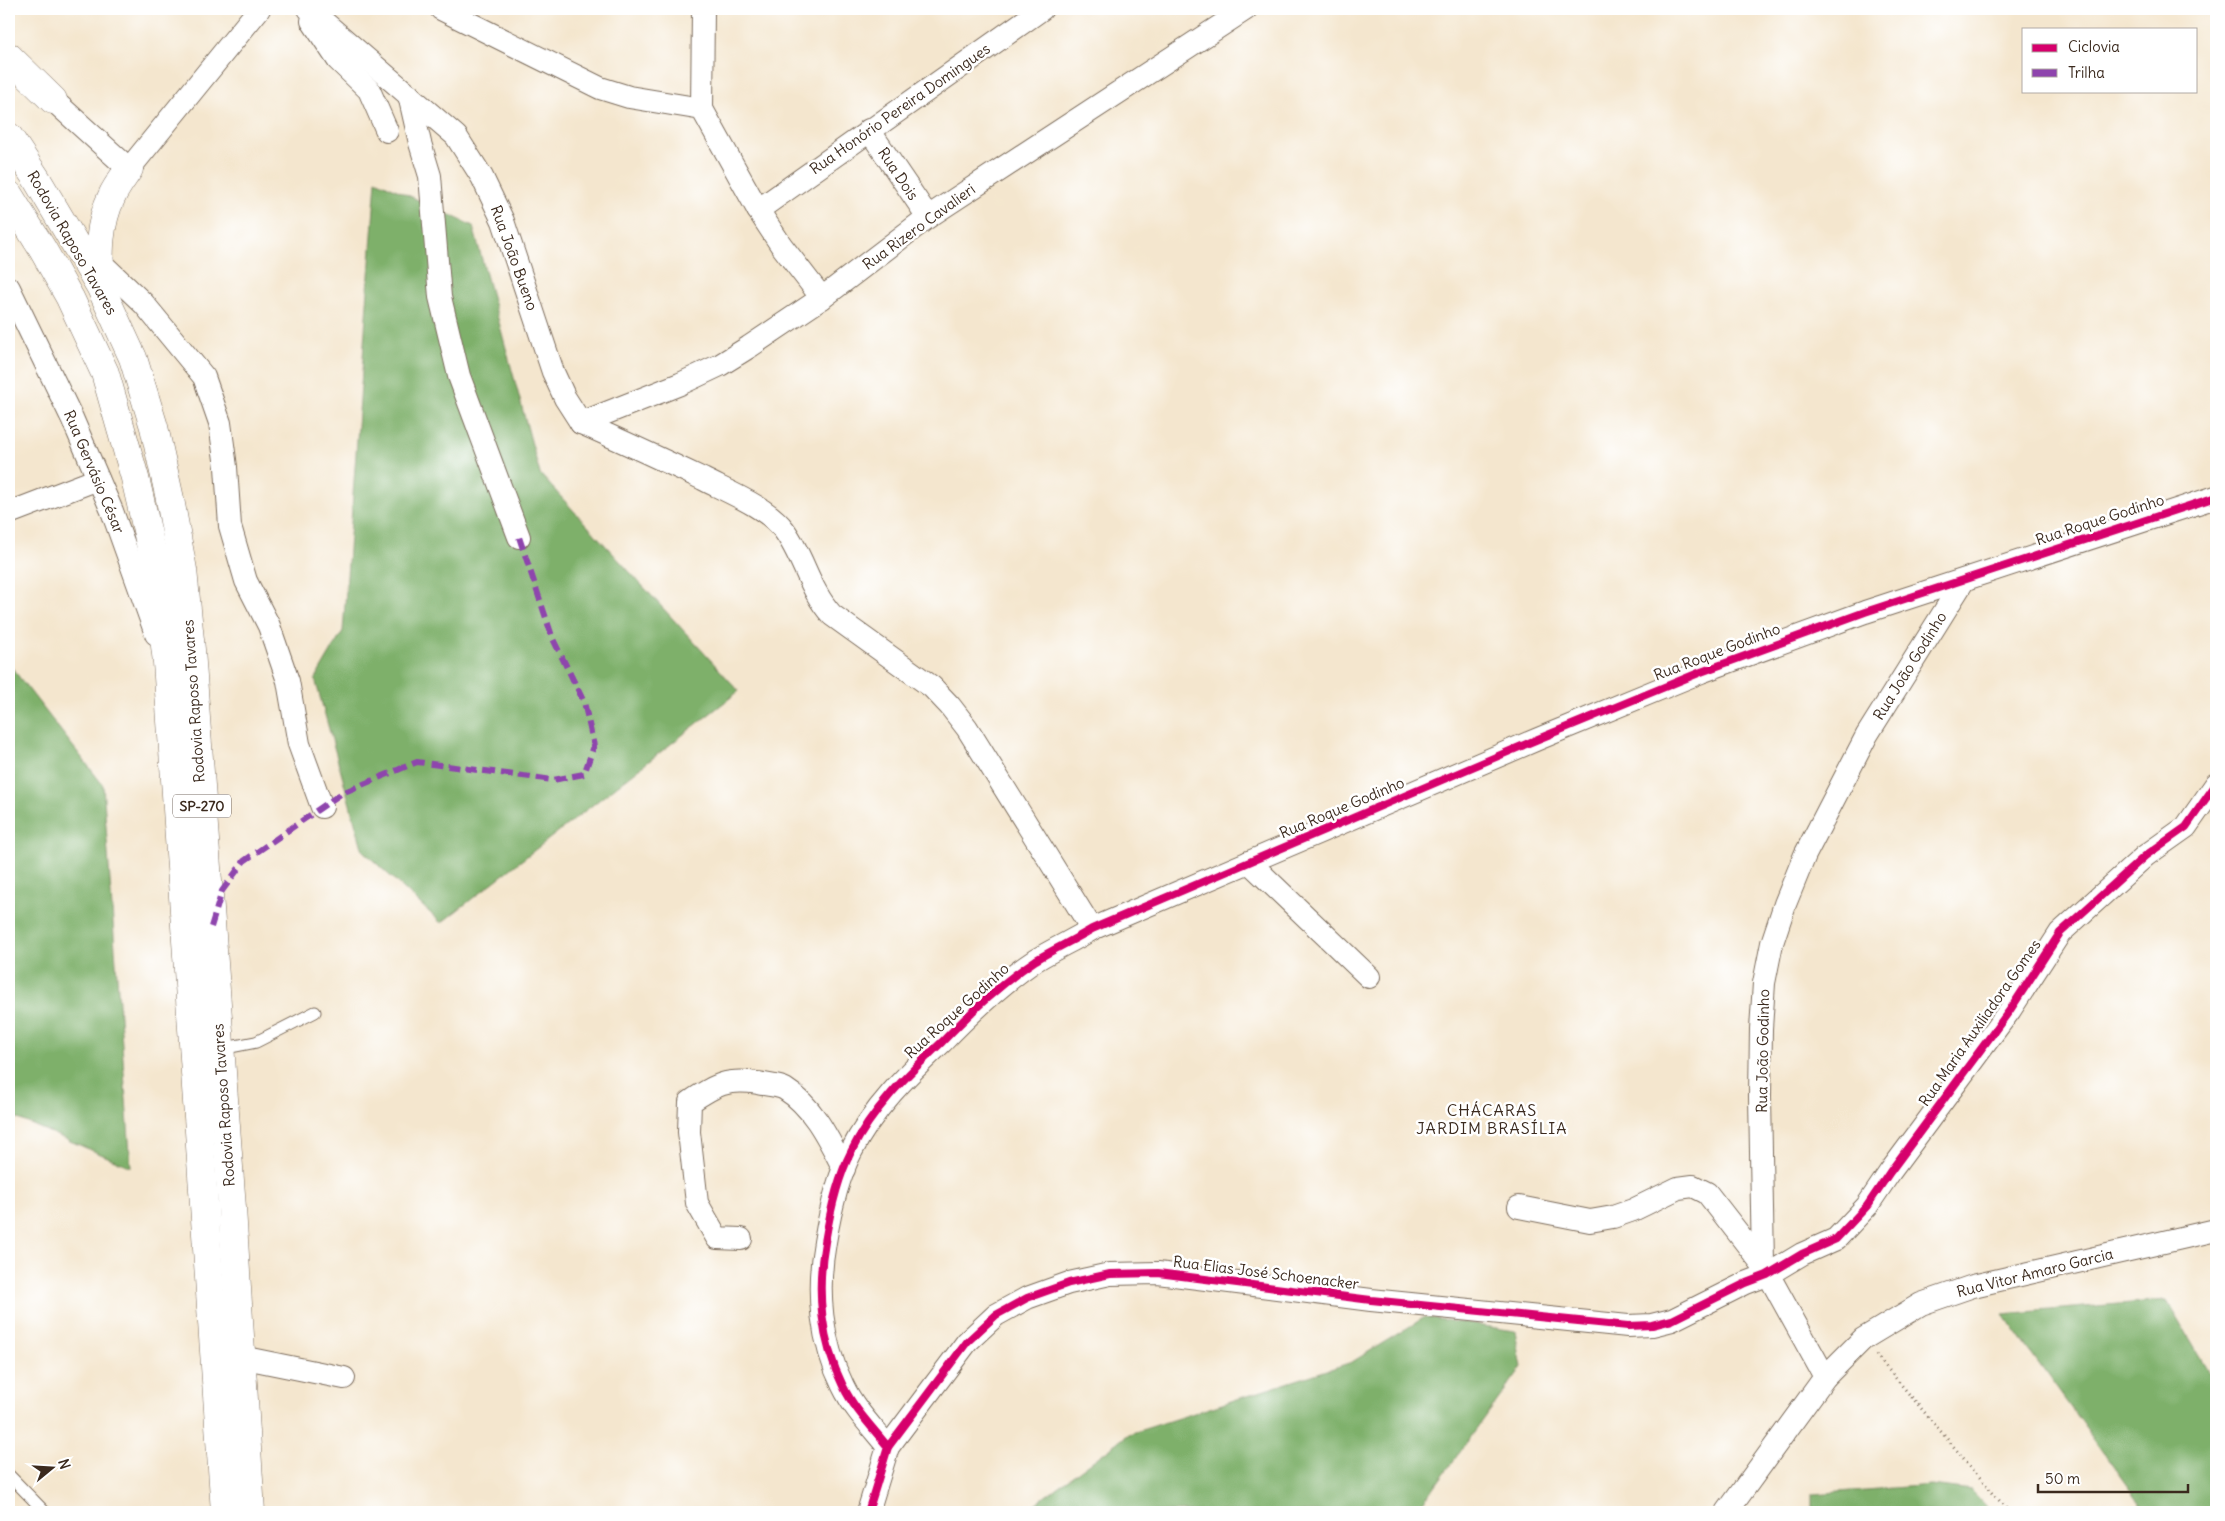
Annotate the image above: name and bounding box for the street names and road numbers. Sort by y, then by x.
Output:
street label: Rua Honório Pereira Domingues [806,39,994,178]
street label: Rua Dois [874,144,923,204]
street label: Rodovia Raposo Tavares [23,167,122,318]
street label: Rua Rizero Cavalieri [859,179,979,274]
street label: Rua João Bueno [487,203,542,313]
street label: Rua Gervásio César [60,407,129,536]
street label: Rua Roque Godinho [2033,490,2166,549]
street label: Rua João Godinho [1869,608,1950,723]
street label: Rodovia Raposo Tavares [178,619,209,783]
street label: Rua Roque Godinho [1651,619,1783,684]
street label: Rua Roque Godinho [1276,773,1407,842]
road number: SP-270 [173,794,231,818]
street label: Rua Maria Auxiliadora Gomes [1915,935,2045,1110]
street label: Rua Roque Godinho [901,959,1013,1063]
street label: Rua João Godinho [1752,989,1773,1113]
street label: Rodovia Raposo Tavares [208,1023,239,1187]
street label: Rua Vitor Amaro Garcia [1955,1244,2115,1301]
street label: Rua Elias José Schoenacker [1172,1252,1360,1293]

